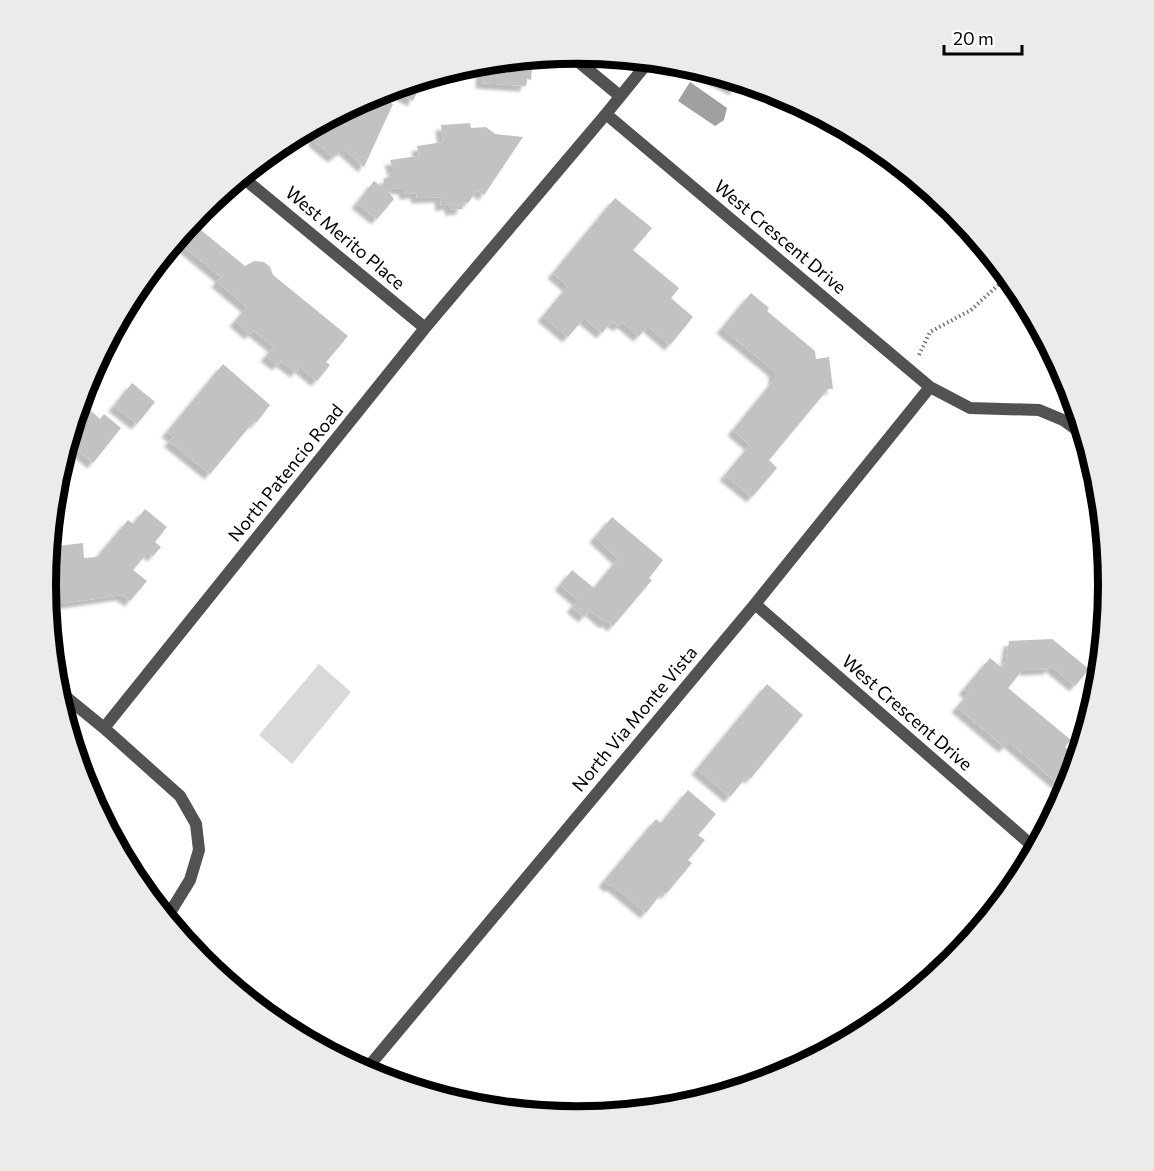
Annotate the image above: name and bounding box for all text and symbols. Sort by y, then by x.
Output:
scale bar [944,18,1022,56]
text: 20 m [953,27,994,49]
street label: West Crescent Drive [710,175,851,298]
street label: West Merito Place [281,181,410,294]
street label: North Patencio Road [223,399,347,545]
street label: North Via Monte Vista [567,641,701,795]
street label: West Crescent Drive [838,650,977,775]

